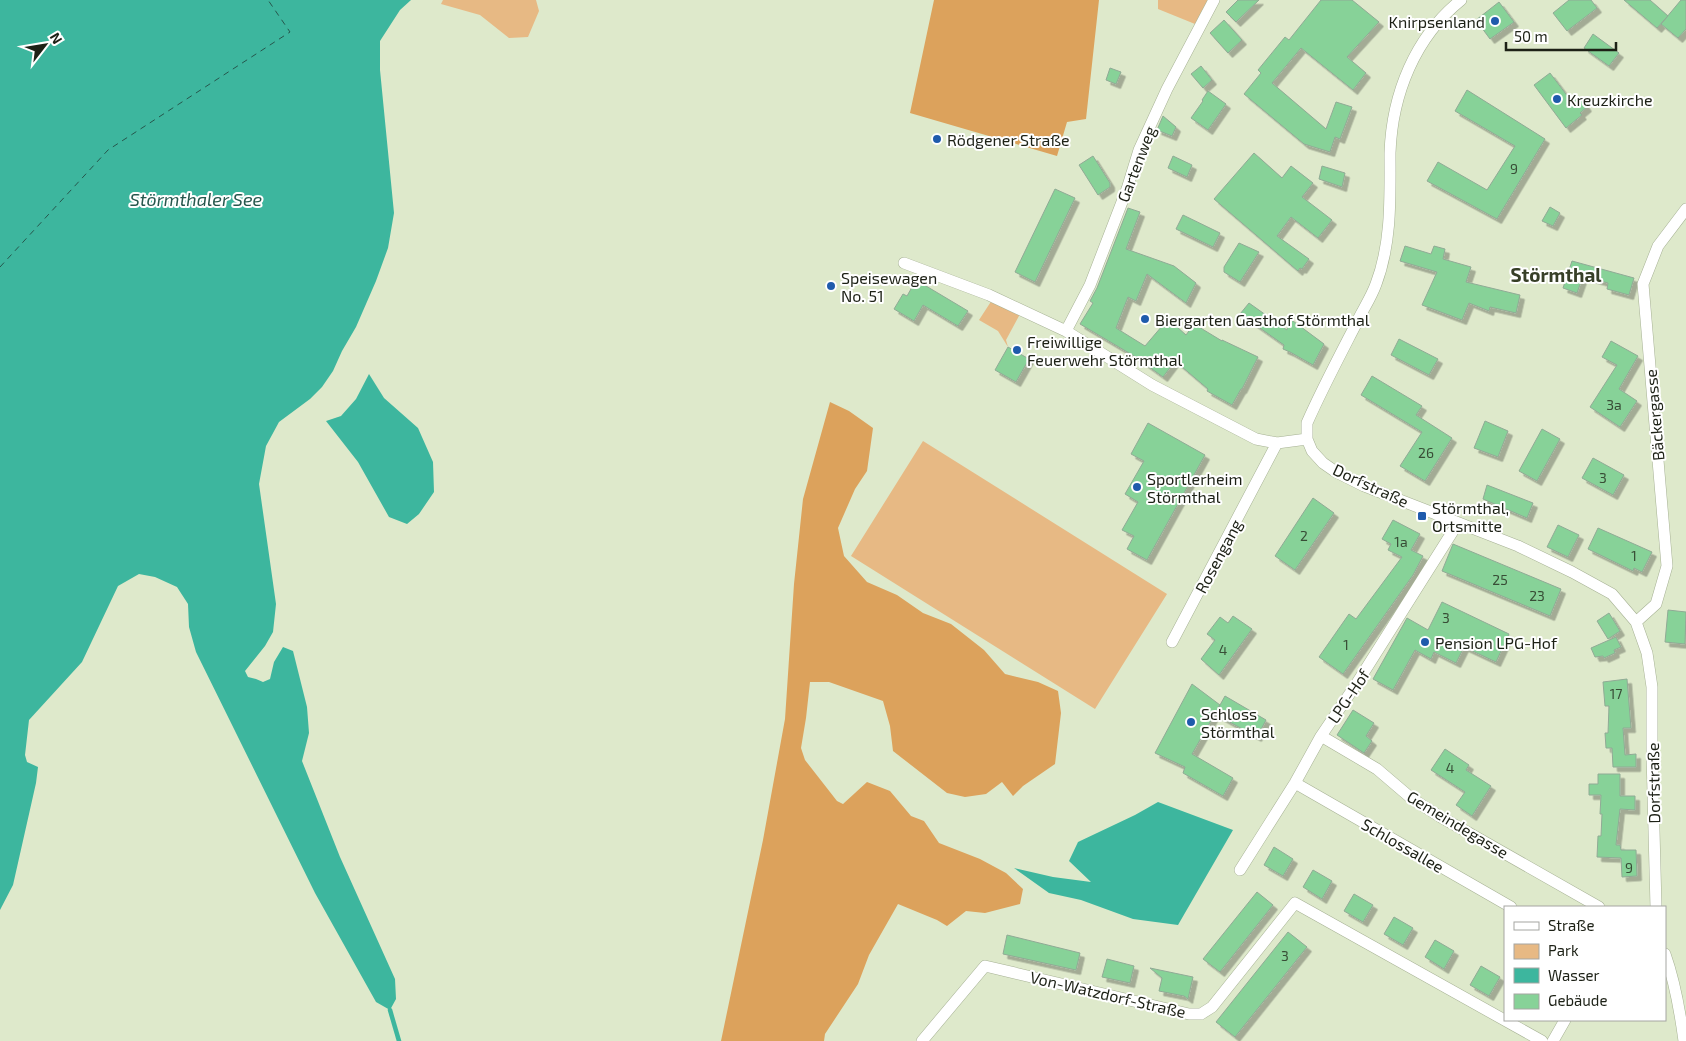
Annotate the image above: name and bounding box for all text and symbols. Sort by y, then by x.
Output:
place label: Knirpsenland [1389,12,1485,31]
marker: Knirpsenland [1489,15,1501,27]
north arrow [20,20,70,70]
scale bar [1506,20,1616,52]
text: 50 m [1514,27,1548,45]
text: N [47,29,66,47]
place label: Kreuzkirche [1567,90,1653,109]
marker: Kreuzkirche [1551,93,1563,105]
street label: Gartenweg [1113,123,1159,205]
place label: Rödgener Straße [947,130,1070,149]
marker: Rödgener Straße [931,133,943,145]
house number: 9 [1510,160,1518,177]
water label: Störmthaler See [130,188,263,210]
district label: Störmthal [1510,263,1602,286]
place label: Speisewagen No. 51 [841,268,937,305]
marker: Speisewagen No. 51 [825,280,837,292]
place label: Biergarten Gasthof Störmthal [1155,310,1370,329]
marker: Biergarten Gasthof Störmthal [1139,313,1151,325]
place label: Freiwillige Feuerwehr Störmthal [1027,332,1182,369]
marker: Freiwillige Feuerwehr Störmthal [1011,344,1023,356]
street label: Bäckergasse [1641,368,1667,462]
house number: 3a [1606,396,1622,413]
house number: 26 [1418,444,1434,461]
street label: Dorfstraße [1330,459,1412,511]
place label: Sportlerheim Störmthal [1147,469,1243,506]
house number: 3 [1599,469,1607,486]
marker: Sportlerheim Störmthal [1131,481,1143,493]
place label: Störmthal, Ortsmitte [1432,498,1509,535]
marker: Störmthal, Ortsmitte [1416,510,1428,522]
street label: Rosengang [1191,516,1245,596]
house number: 2 [1300,527,1308,544]
house number: 1a [1394,533,1408,550]
house number: 1 [1631,547,1637,564]
house number: 25 [1492,571,1508,588]
house number: 23 [1529,587,1545,604]
house number: 3 [1442,609,1450,626]
place label: Pension LPG-Hof [1435,633,1558,652]
house number: 1 [1343,636,1349,653]
marker: Pension LPG-Hof [1419,636,1431,648]
house number: 4 [1219,641,1227,658]
street label: LPG-Hof [1323,665,1373,726]
house number: 17 [1610,685,1622,702]
place label: Schloss Störmthal [1201,704,1275,741]
marker: Schloss Störmthal [1185,716,1197,728]
street label: Dorfstraße [1643,742,1663,824]
house number: 4 [1446,759,1454,776]
street label: Gemeindegasse [1404,786,1512,862]
street label: Schlossallee [1359,814,1447,876]
house number: 9 [1625,859,1633,876]
legend [1504,906,1666,1021]
text: Straße [1548,916,1594,934]
text: Park [1548,941,1579,959]
house number: 3 [1281,947,1289,964]
text: Wasser [1548,966,1600,984]
street label: Von-Watzdorf-Straße [1028,967,1188,1021]
text: Gebäude [1548,991,1607,1009]

